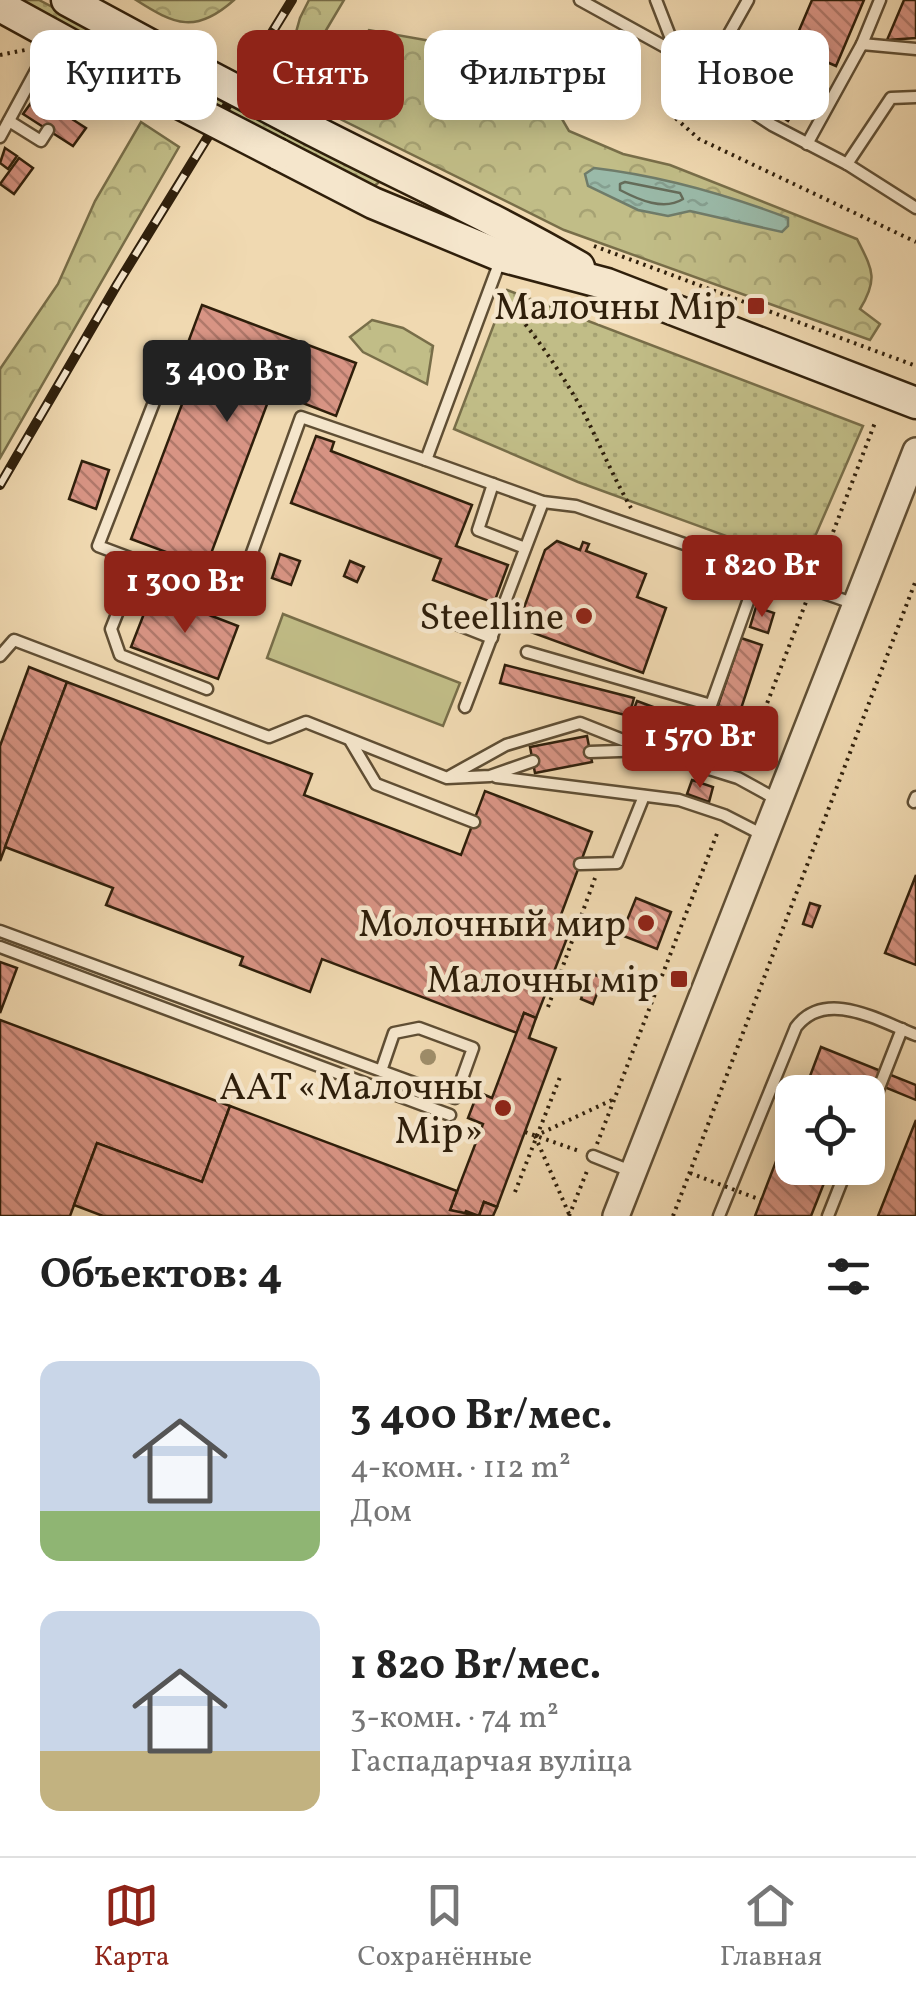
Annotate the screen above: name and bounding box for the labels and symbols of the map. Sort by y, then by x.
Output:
place label: Малочны Мір [494,283,736,336]
marker: Малочны Мір [745,295,767,317]
pin: 3 400 Br [124,340,330,425]
pin: 1 820 Br [659,535,865,620]
pin: 1 300 Br [82,551,288,636]
place label: Steelline [419,593,564,646]
marker: Steelline [573,605,595,627]
pin: 1 570 Br [597,706,803,791]
place label: Молочный мир [358,900,626,953]
marker: Молочный мир [635,912,657,934]
place label: Малочны мір [427,956,659,1009]
marker: Малочны мір [668,968,690,990]
place label: ААТ «Малочны Мір» [219,1063,483,1160]
marker: ААТ «Малочны Мір» [492,1097,514,1119]

